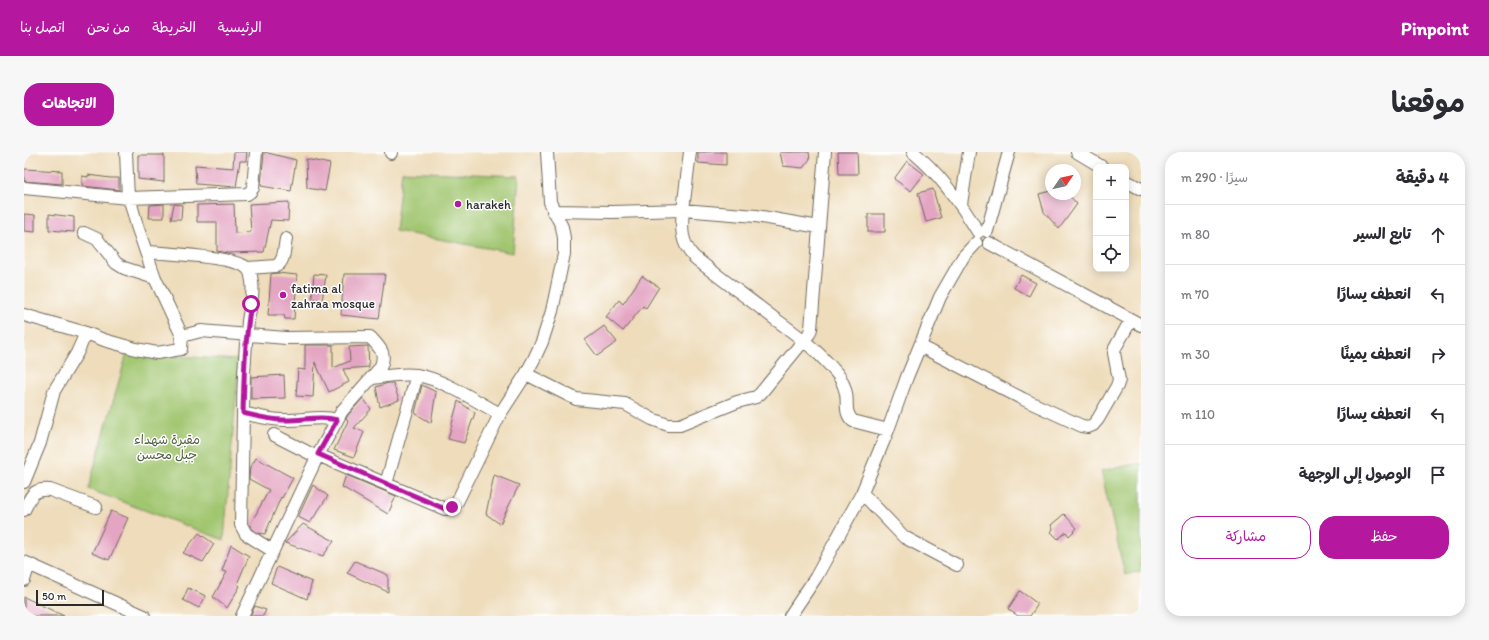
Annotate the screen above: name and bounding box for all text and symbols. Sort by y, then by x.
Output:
text: Pinpoint [1401,17,1469,40]
text: اتصل بنا [20,19,65,36]
text: من نحن [87,19,130,36]
text: الخريطة [152,19,196,36]
text: الرئيسية [218,19,262,36]
button: الاتجاهات [24,83,114,126]
text: موقعنا [1391,85,1465,119]
north arrow [1045,164,1081,200]
map controls [1093,164,1129,272]
button: + [1093,164,1129,200]
text: 4 دقيقة [1396,167,1449,187]
text: سيرًا · 290 m [1181,170,1248,185]
place label: harakeh [466,197,511,212]
marker: harakeh [453,199,463,209]
button: − [1093,200,1129,236]
icon: ahead [1427,224,1449,246]
text: تابع السير [1354,225,1411,243]
text: 80 m [1181,227,1210,242]
button: locate [1093,236,1129,272]
place label: fatima al zahraa mosque [291,281,375,311]
icon: left [1427,284,1449,306]
text: انعطف يسارًا [1337,285,1411,303]
text: 70 m [1181,287,1209,302]
marker: fatima al zahraa mosque [278,290,288,300]
route start [242,295,260,313]
icon: right [1427,344,1449,366]
text: انعطف يمينًا [1341,345,1411,363]
text: 30 m [1181,347,1210,362]
icon: left [1427,404,1449,426]
text: انعطف يسارًا [1337,405,1411,423]
text: 110 m [1181,407,1215,422]
park label: مقبرة شهداء جبل محسن [134,432,200,463]
icon: arrive [1427,464,1449,486]
text: الوصول إلى الوجهة [1299,465,1411,483]
route end [443,498,461,516]
button: مشاركة [1181,516,1311,559]
button: حفظ [1319,516,1449,559]
scale bar [36,588,104,607]
text: 50 m [42,590,66,603]

